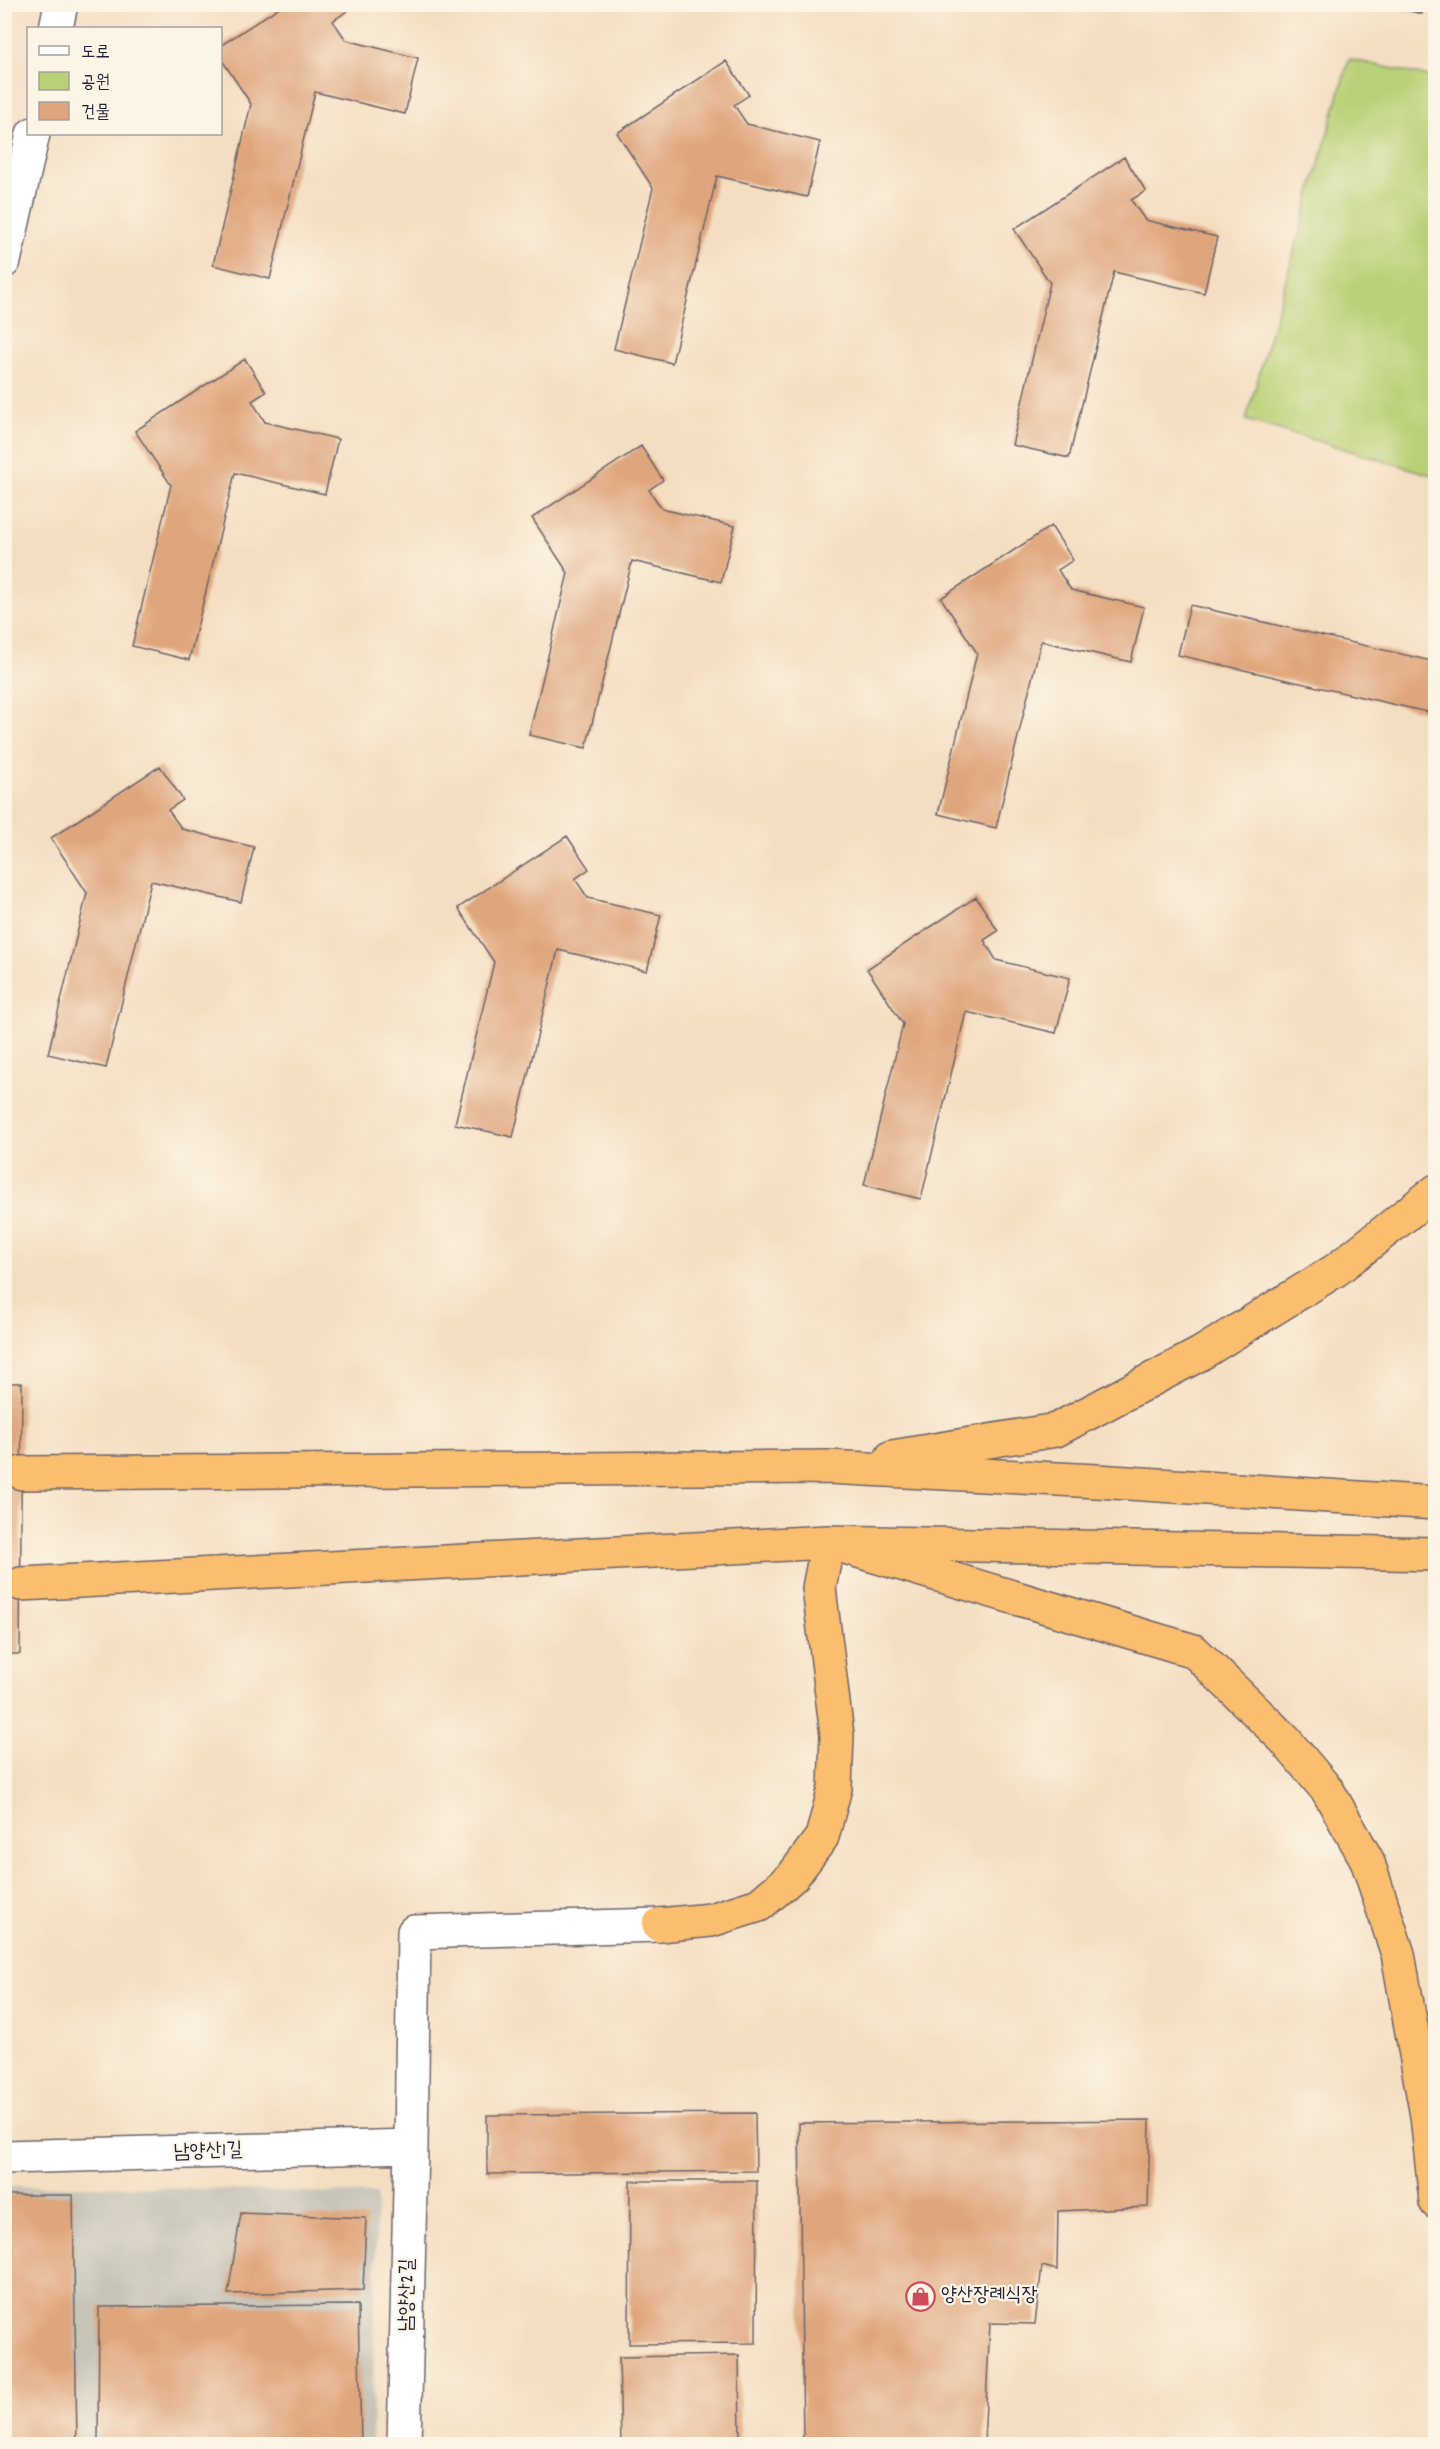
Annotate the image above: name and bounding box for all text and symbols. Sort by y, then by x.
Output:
legend [27,27,222,135]
text: 도로 [81,41,110,66]
text: 공원 [81,71,110,96]
text: 건물 [81,101,110,126]
street label: 남양산1길 [173,2137,243,2167]
street label: 남양산2길 [393,2258,423,2332]
shop icon: 양산장례식장 [904,2280,936,2312]
place label: 양산장례식장 [941,2282,1038,2310]

